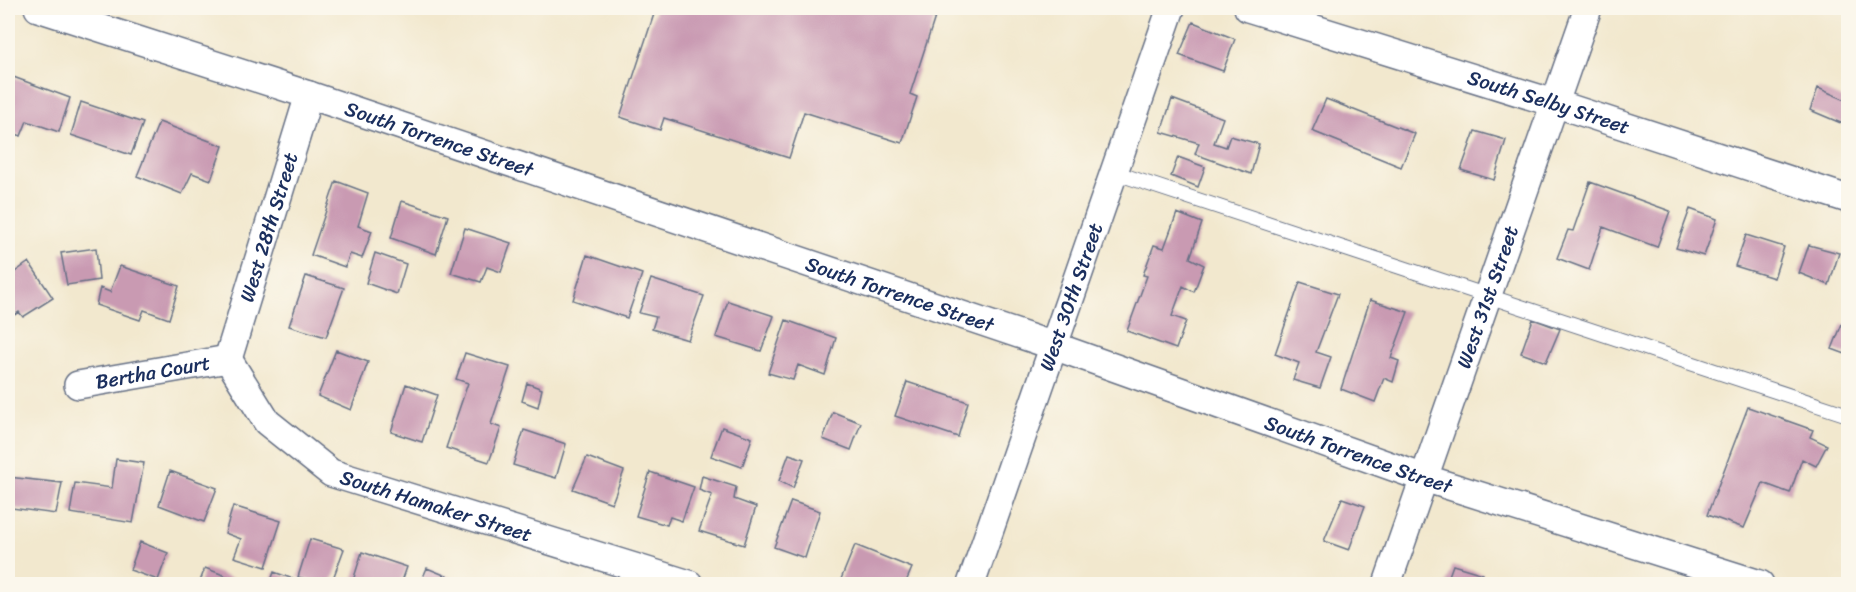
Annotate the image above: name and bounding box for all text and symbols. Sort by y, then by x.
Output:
street label: South Selby Street [1463,60,1635,144]
street label: South Torrence Street [340,91,539,187]
street label: West 28th Street [229,148,308,306]
street label: West 30th Street [1029,218,1113,376]
street label: West 31st Street [1446,220,1528,373]
street label: South Torrence Street [801,246,1000,342]
street label: Bertha Court [93,345,213,399]
street label: South Torrence Street [1260,405,1458,504]
street label: South Hamaker Street [336,459,537,552]

